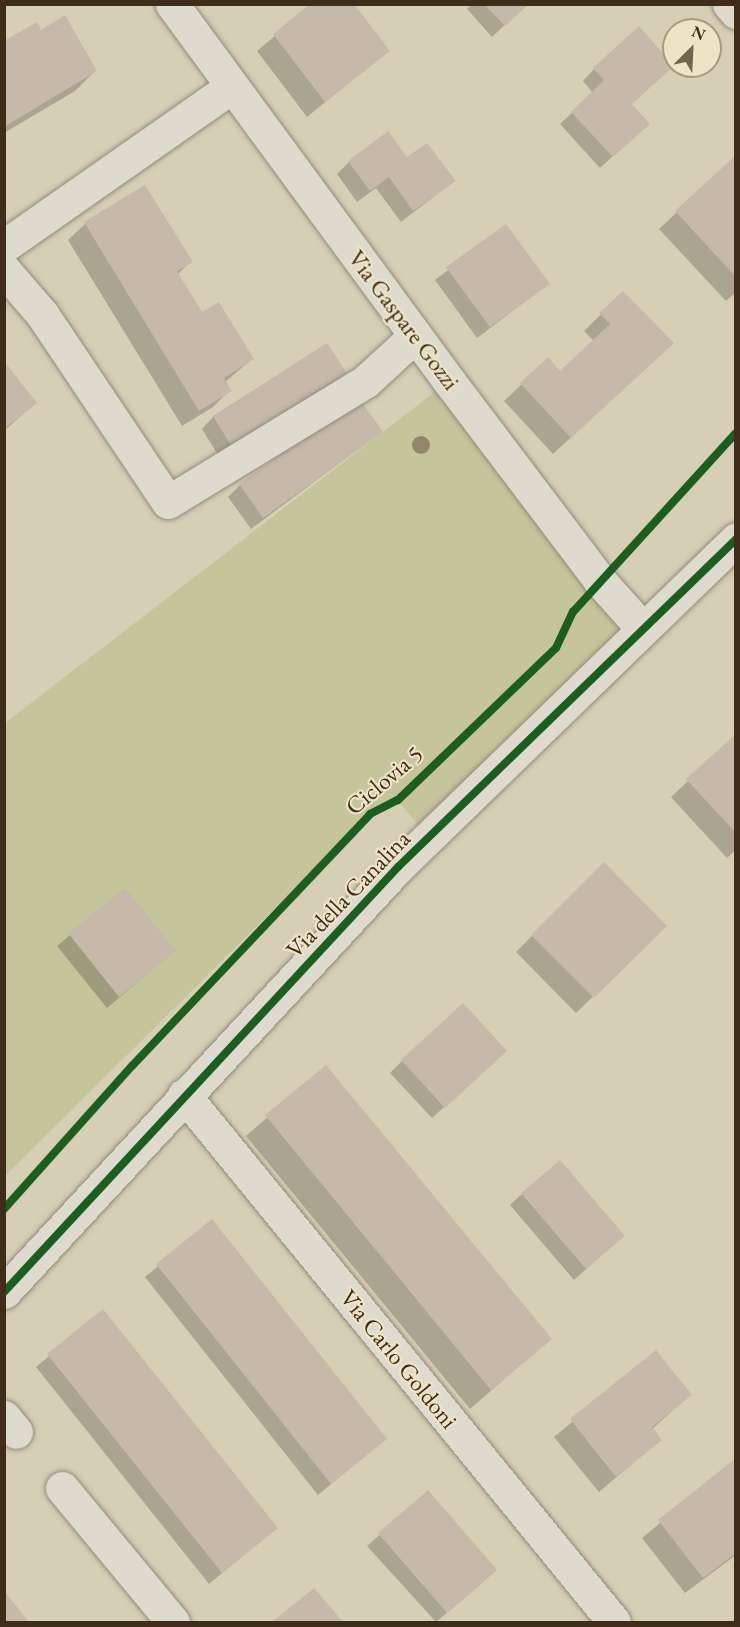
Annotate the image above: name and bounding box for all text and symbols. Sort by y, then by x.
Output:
north arrow [662,18,722,78]
text: N [689,21,709,45]
street label: Via Gaspare Gozzi [342,244,466,396]
street label: Ciclovia 5 [339,739,429,821]
street label: Via della Canalina [280,824,416,964]
street label: Via Carlo Goldoni [334,1284,464,1434]

